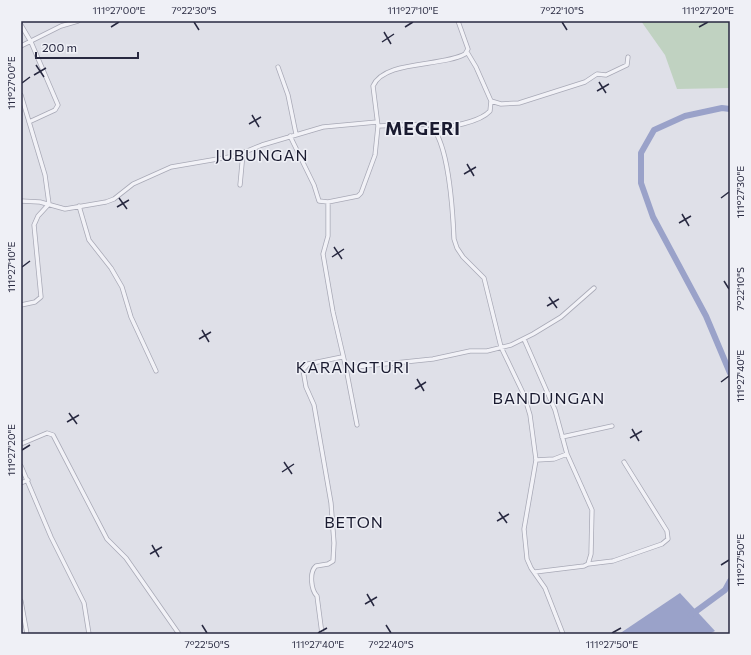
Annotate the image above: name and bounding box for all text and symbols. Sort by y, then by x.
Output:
text: 111°27'00"E [92,4,146,16]
text: 7°22'30"S [172,4,217,16]
text: 111°27'10"E [388,4,438,16]
text: 7°22'10"S [540,4,584,16]
text: 111°27'20"E [682,4,734,16]
scale bar [36,34,138,60]
text: 200 m [42,40,77,54]
text: 111°27'00"E [5,56,17,110]
district label: MEGERI [385,117,461,139]
district label: JUBUNGAN [215,145,309,164]
text: 111°27'30"E [734,166,746,218]
text: 111°27'10"E [5,242,17,292]
text: 7°22'10"S [734,267,746,311]
text: 111°27'40"E [734,350,746,402]
district label: KARANGTURI [296,357,410,376]
district label: BANDUNGAN [493,388,605,407]
text: 111°27'20"E [5,424,17,476]
district label: BETON [324,512,384,531]
text: 111°27'50"E [734,534,746,586]
text: 7°22'50"S [184,638,230,650]
text: 111°27'40"E [292,638,344,650]
text: 7°22'40"S [368,638,414,650]
text: 111°27'50"E [586,638,638,650]

